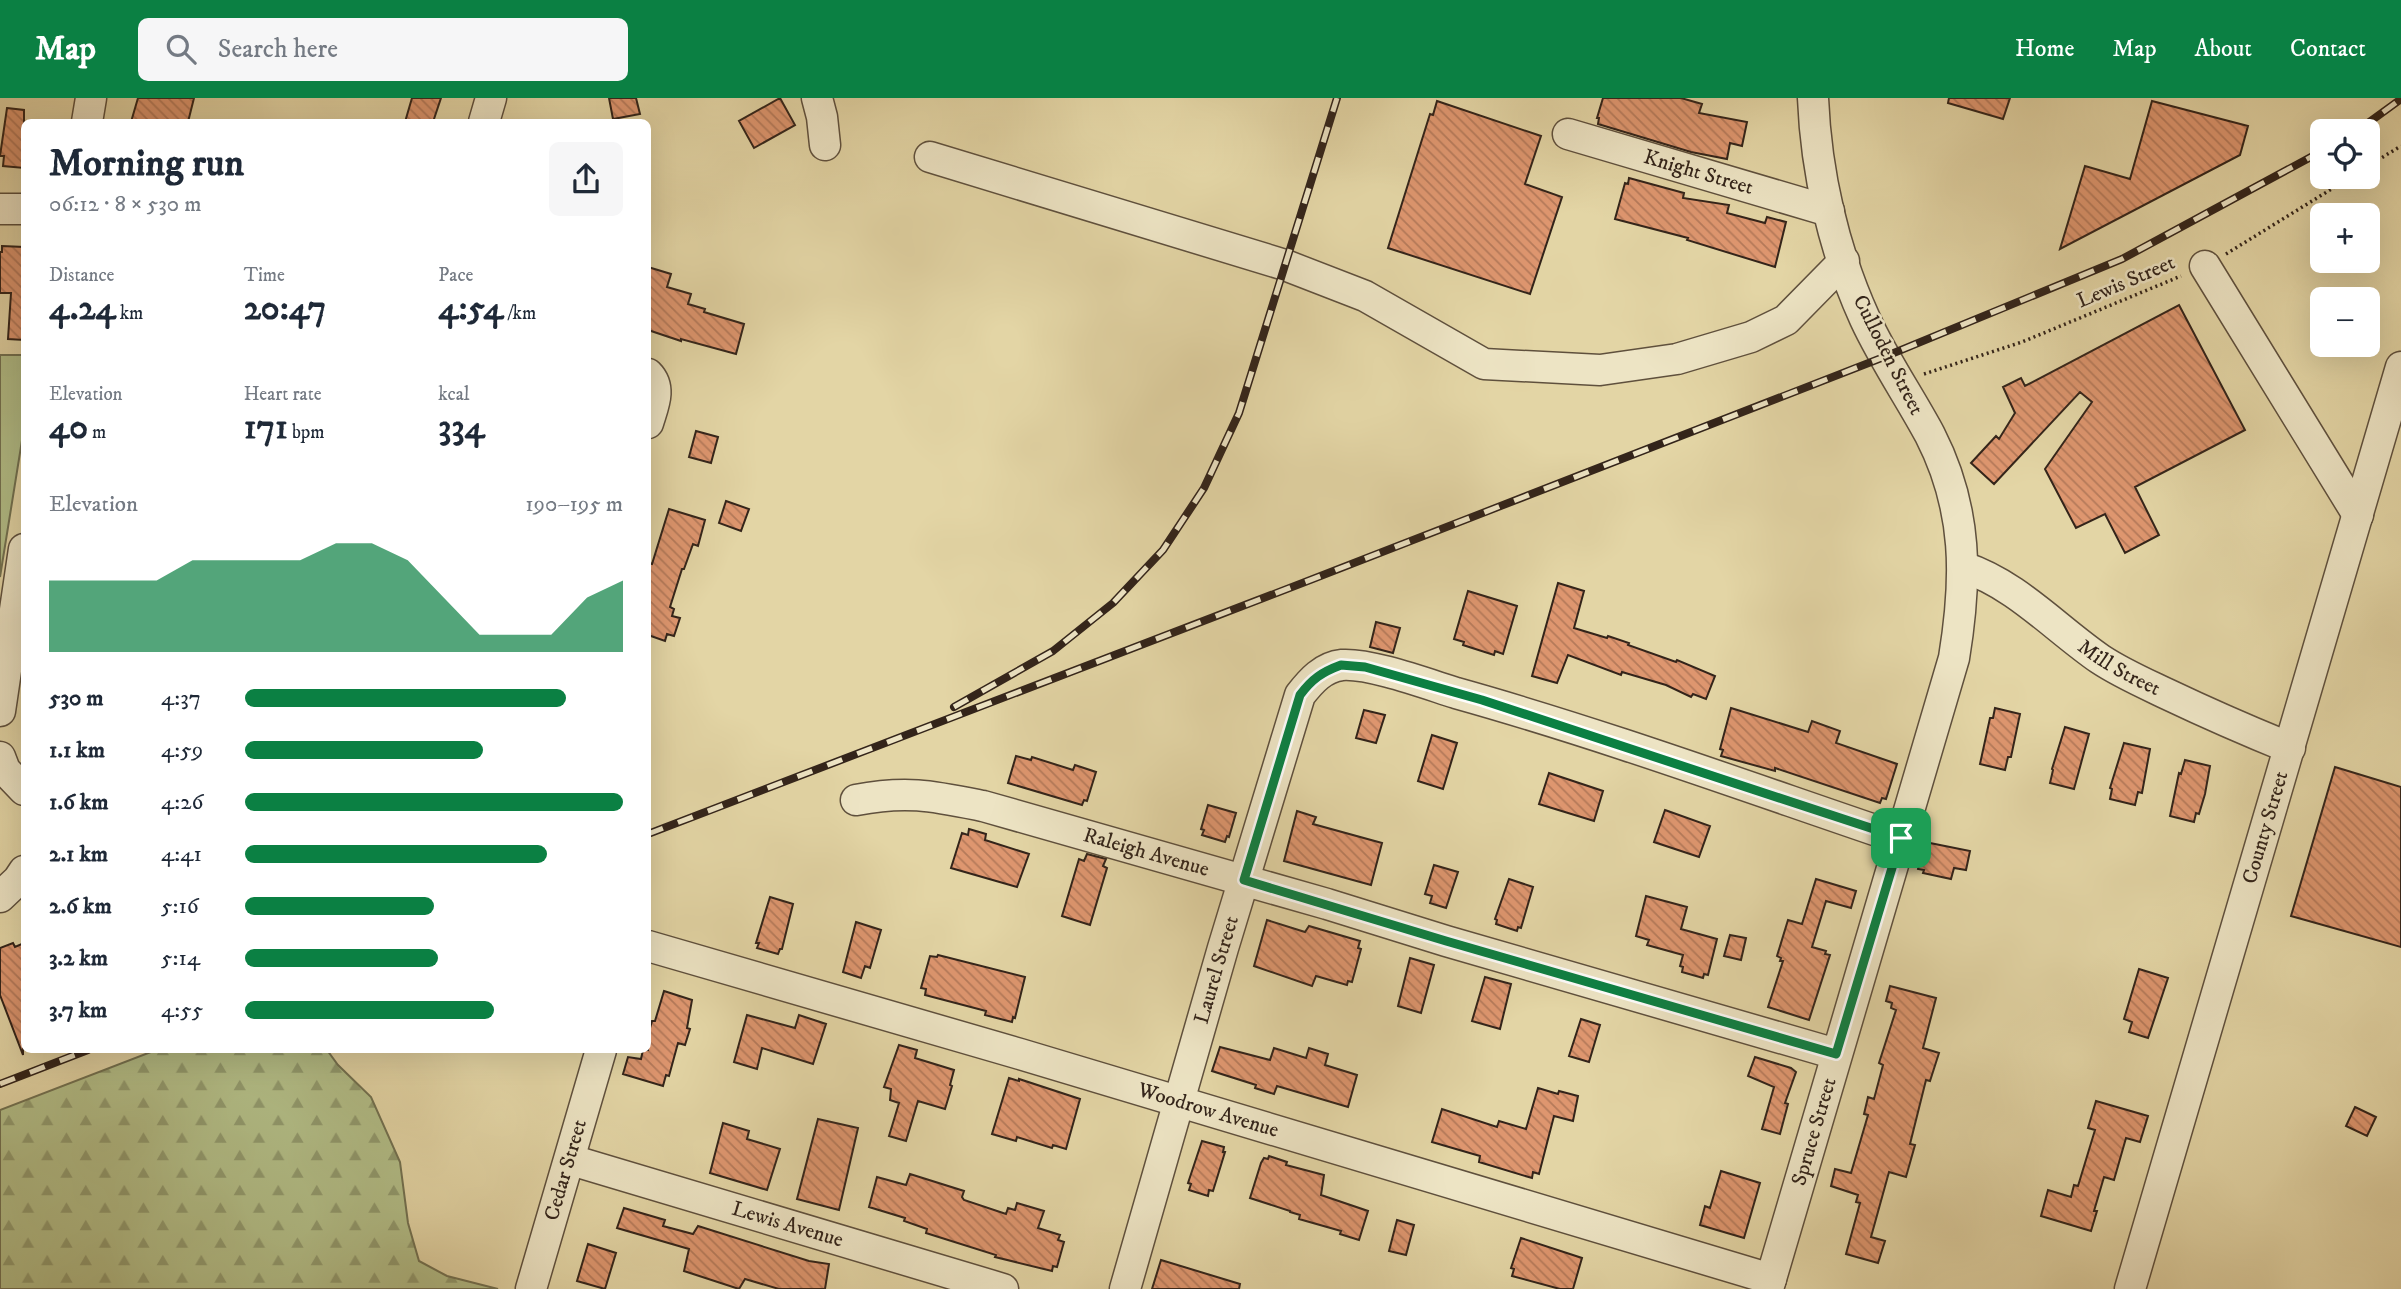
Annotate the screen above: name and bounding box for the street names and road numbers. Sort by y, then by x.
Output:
street label: Knight Street [1640,144,1757,201]
street label: Lewis Street [2073,250,2179,314]
street label: Culloden Street [1847,291,1929,420]
street label: Mill Street [2072,634,2165,702]
street label: County Street [2237,768,2295,887]
street label: Raleigh Avenue [1080,822,1212,883]
street label: Laurel Street [1189,913,1245,1027]
street label: Spruce Street [1786,1074,1843,1189]
street label: Woodrow Avenue [1134,1077,1282,1144]
street label: Cedar Street [539,1116,593,1224]
street label: Lewis Avenue [729,1196,847,1254]

